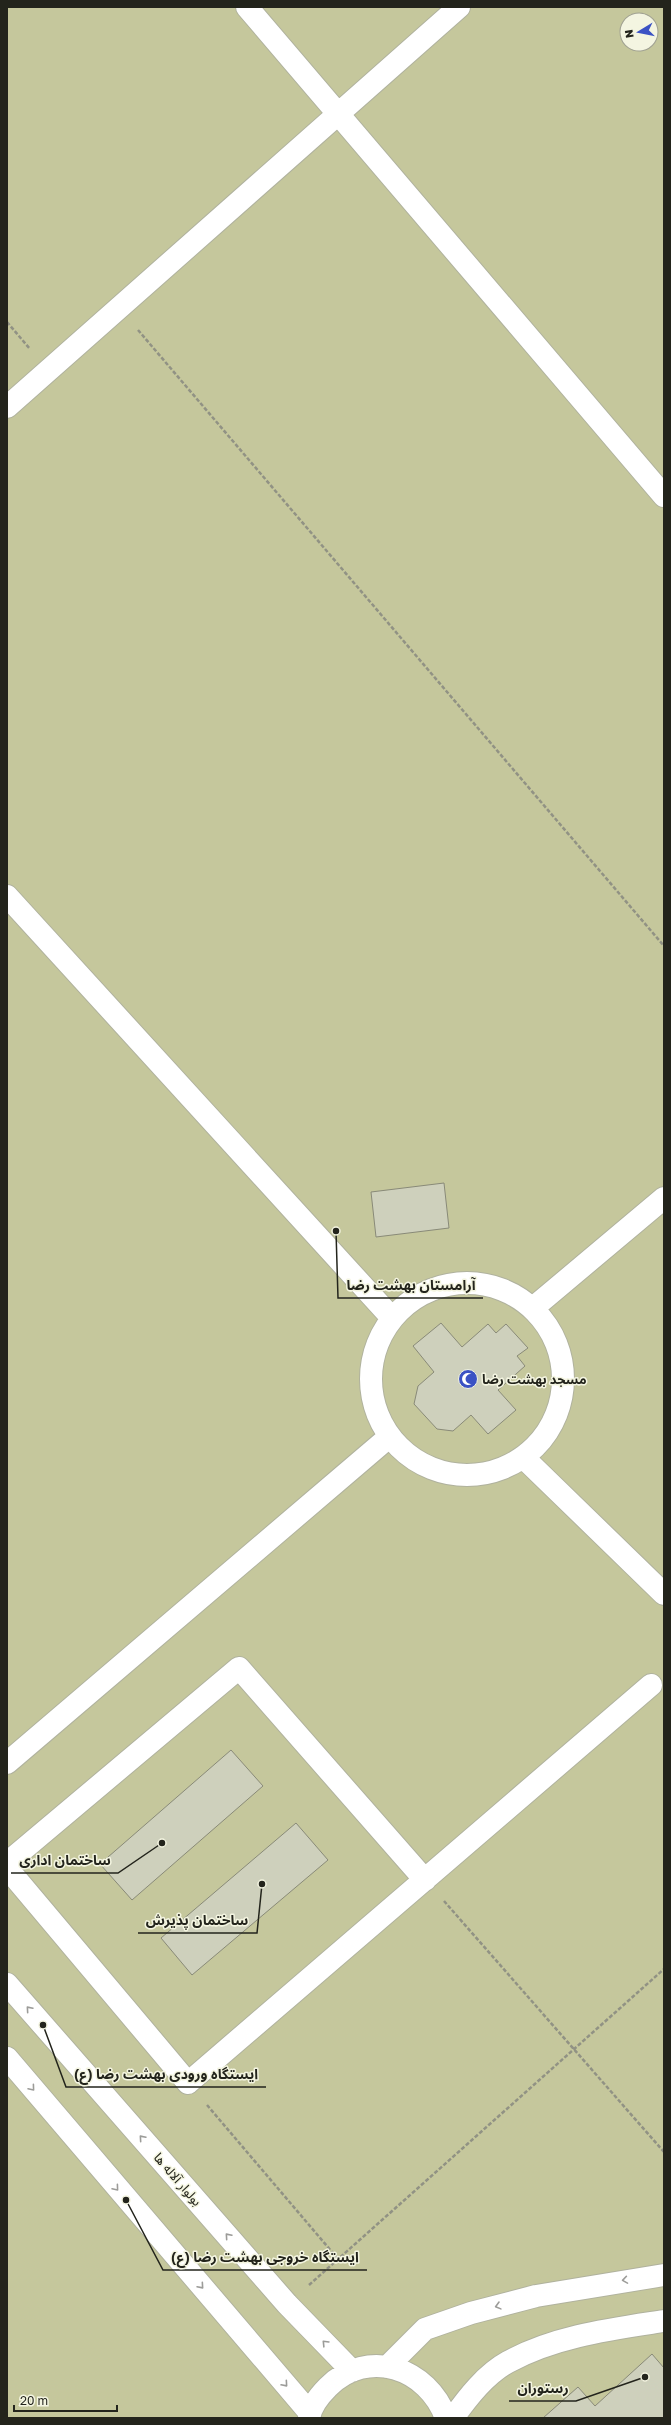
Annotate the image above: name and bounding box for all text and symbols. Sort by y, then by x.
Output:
north arrow [619,12,659,52]
text: N [622,29,636,39]
callout: آرامستان بهشت رضا [338,1272,483,1298]
text: آرامستان بهشت رضا [346,1276,476,1294]
mosque icon: مسجد بهشت رضا [457,1368,479,1390]
place label: مسجد بهشت رضا [482,1371,587,1387]
callout: ساختمان اداری [11,1847,118,1873]
text: ساختمان اداری [19,1851,111,1869]
callout: ساختمان پذیرش [138,1907,257,1933]
text: ساختمان پذیرش [146,1911,248,1930]
one-way arrow [26,2006,34,2014]
callout: ایستگاه ورودی بهشت رضا (ع) [66,2061,266,2087]
text: ایستگاه ورودی بهشت رضا (ع) [74,2065,258,2085]
one-way arrow [28,2083,35,2091]
one-way arrow [140,2136,147,2143]
street label: بولوار آلاله ها [151,2149,205,2209]
one-way arrow [111,2183,118,2190]
one-way arrow [225,2233,233,2241]
callout: ایستگاه خروجی بهشت رضا (ع) [163,2244,367,2270]
text: ایستگاه خروجی بهشت رضا (ع) [171,2248,359,2268]
one-way arrow [622,2275,628,2284]
one-way arrow [196,2281,203,2289]
one-way arrow [495,2301,502,2310]
one-way arrow [322,2340,330,2348]
callout: رستوران [509,2375,576,2401]
text: رستوران [517,2379,569,2397]
one-way arrow [281,2380,288,2387]
scale bar [14,2387,117,2413]
text: 20 m [20,2393,48,2408]

